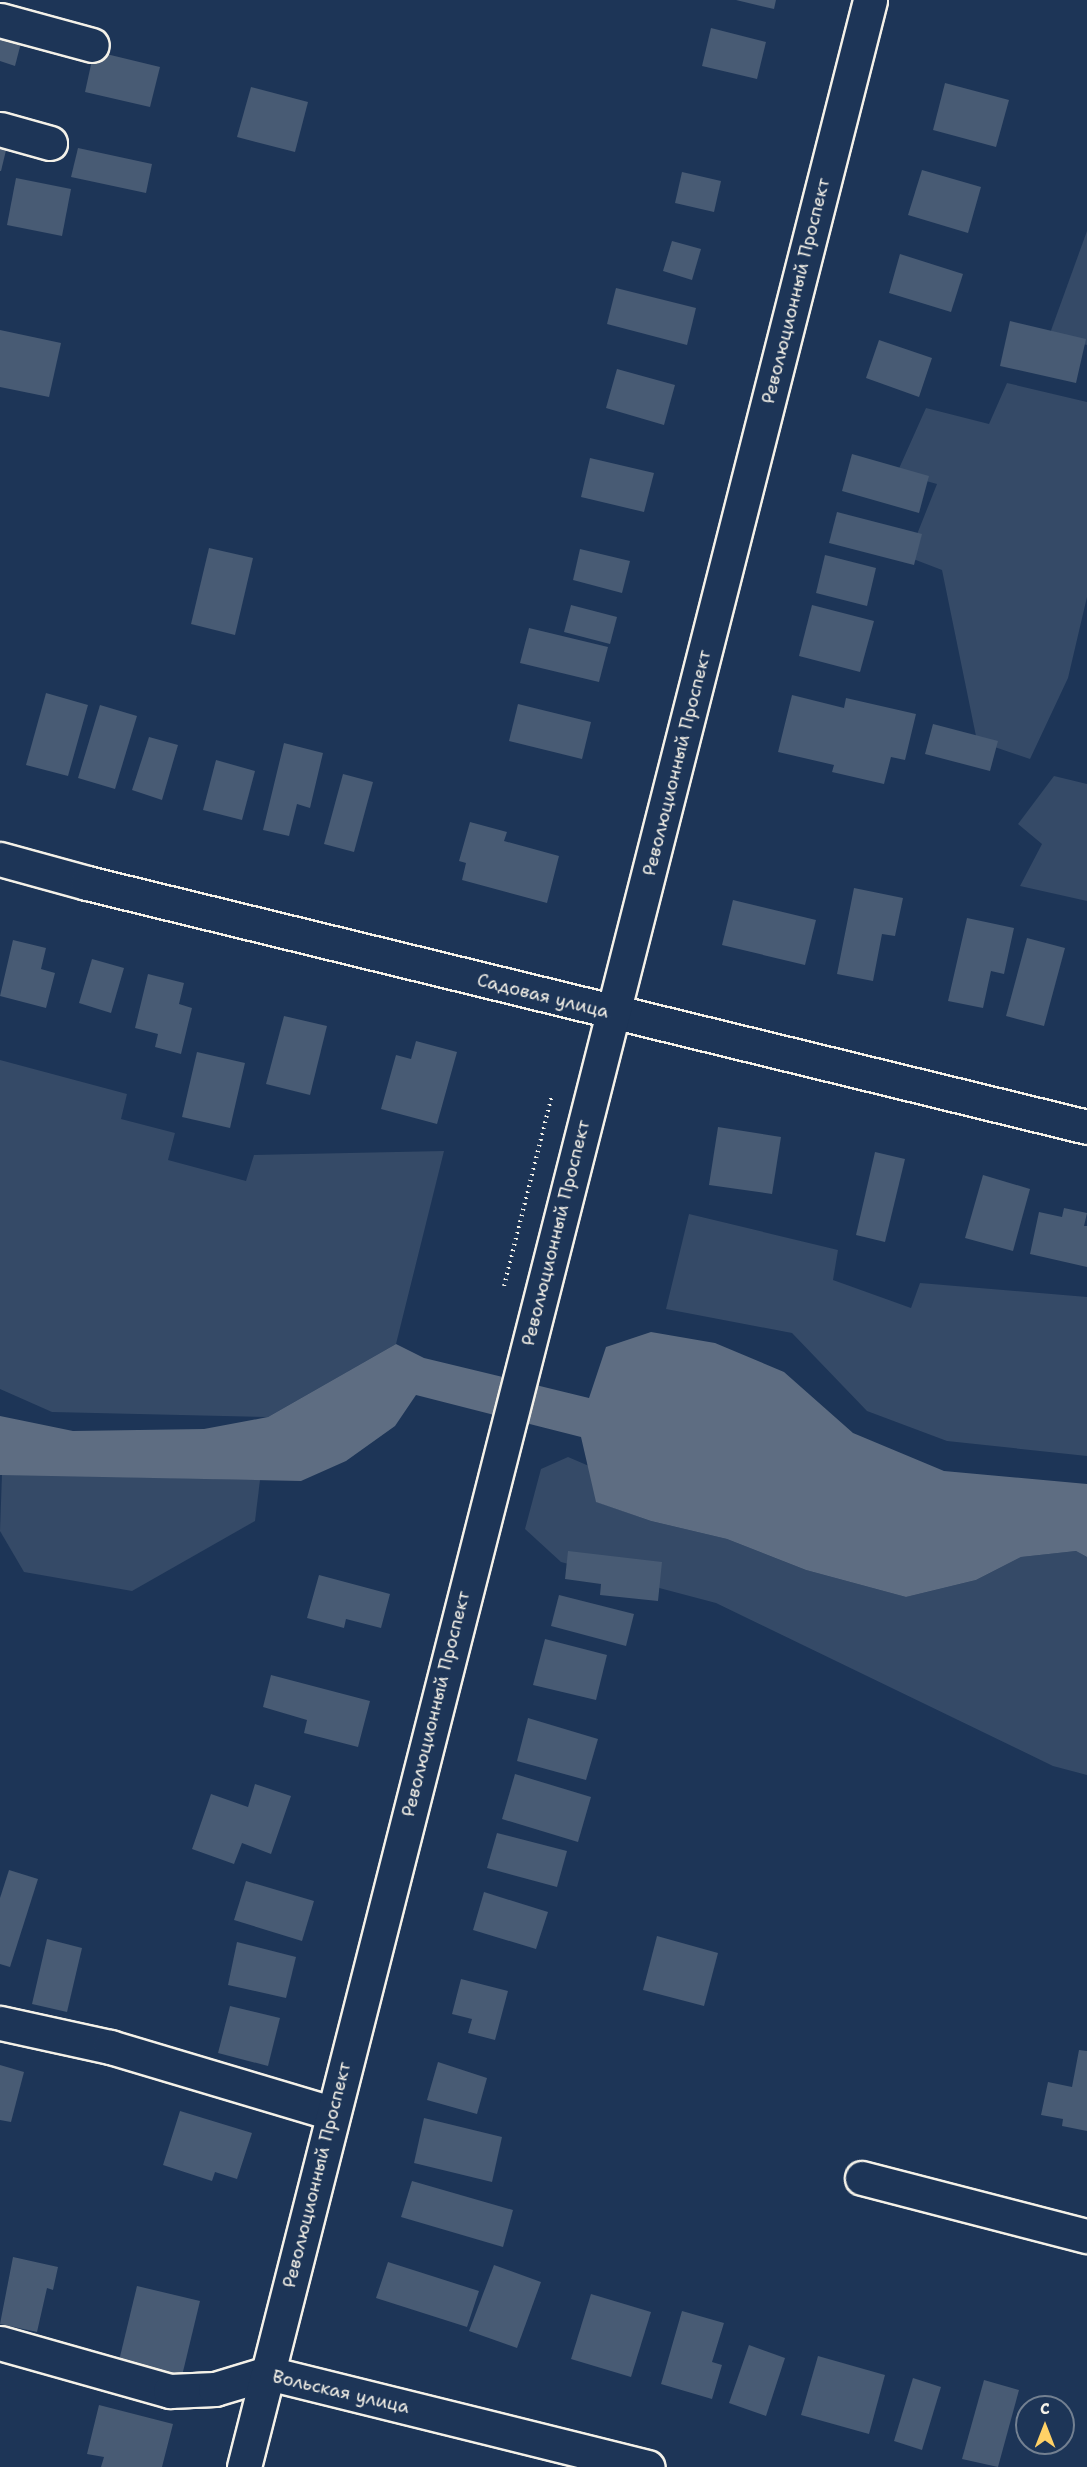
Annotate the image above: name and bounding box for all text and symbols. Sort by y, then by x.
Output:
street label: Революционный Проспект [757,176,835,406]
street label: Революционный Проспект [638,648,716,878]
street label: Садовая улица [475,969,611,1023]
street label: Революционный Проспект [517,1118,595,1348]
street label: Революционный Проспект [397,1589,475,1819]
street label: Революционный Проспект [278,2060,356,2290]
street label: Вольская улица [270,2366,412,2418]
north arrow [1015,2395,1075,2455]
text: С [1040,2398,1050,2419]

